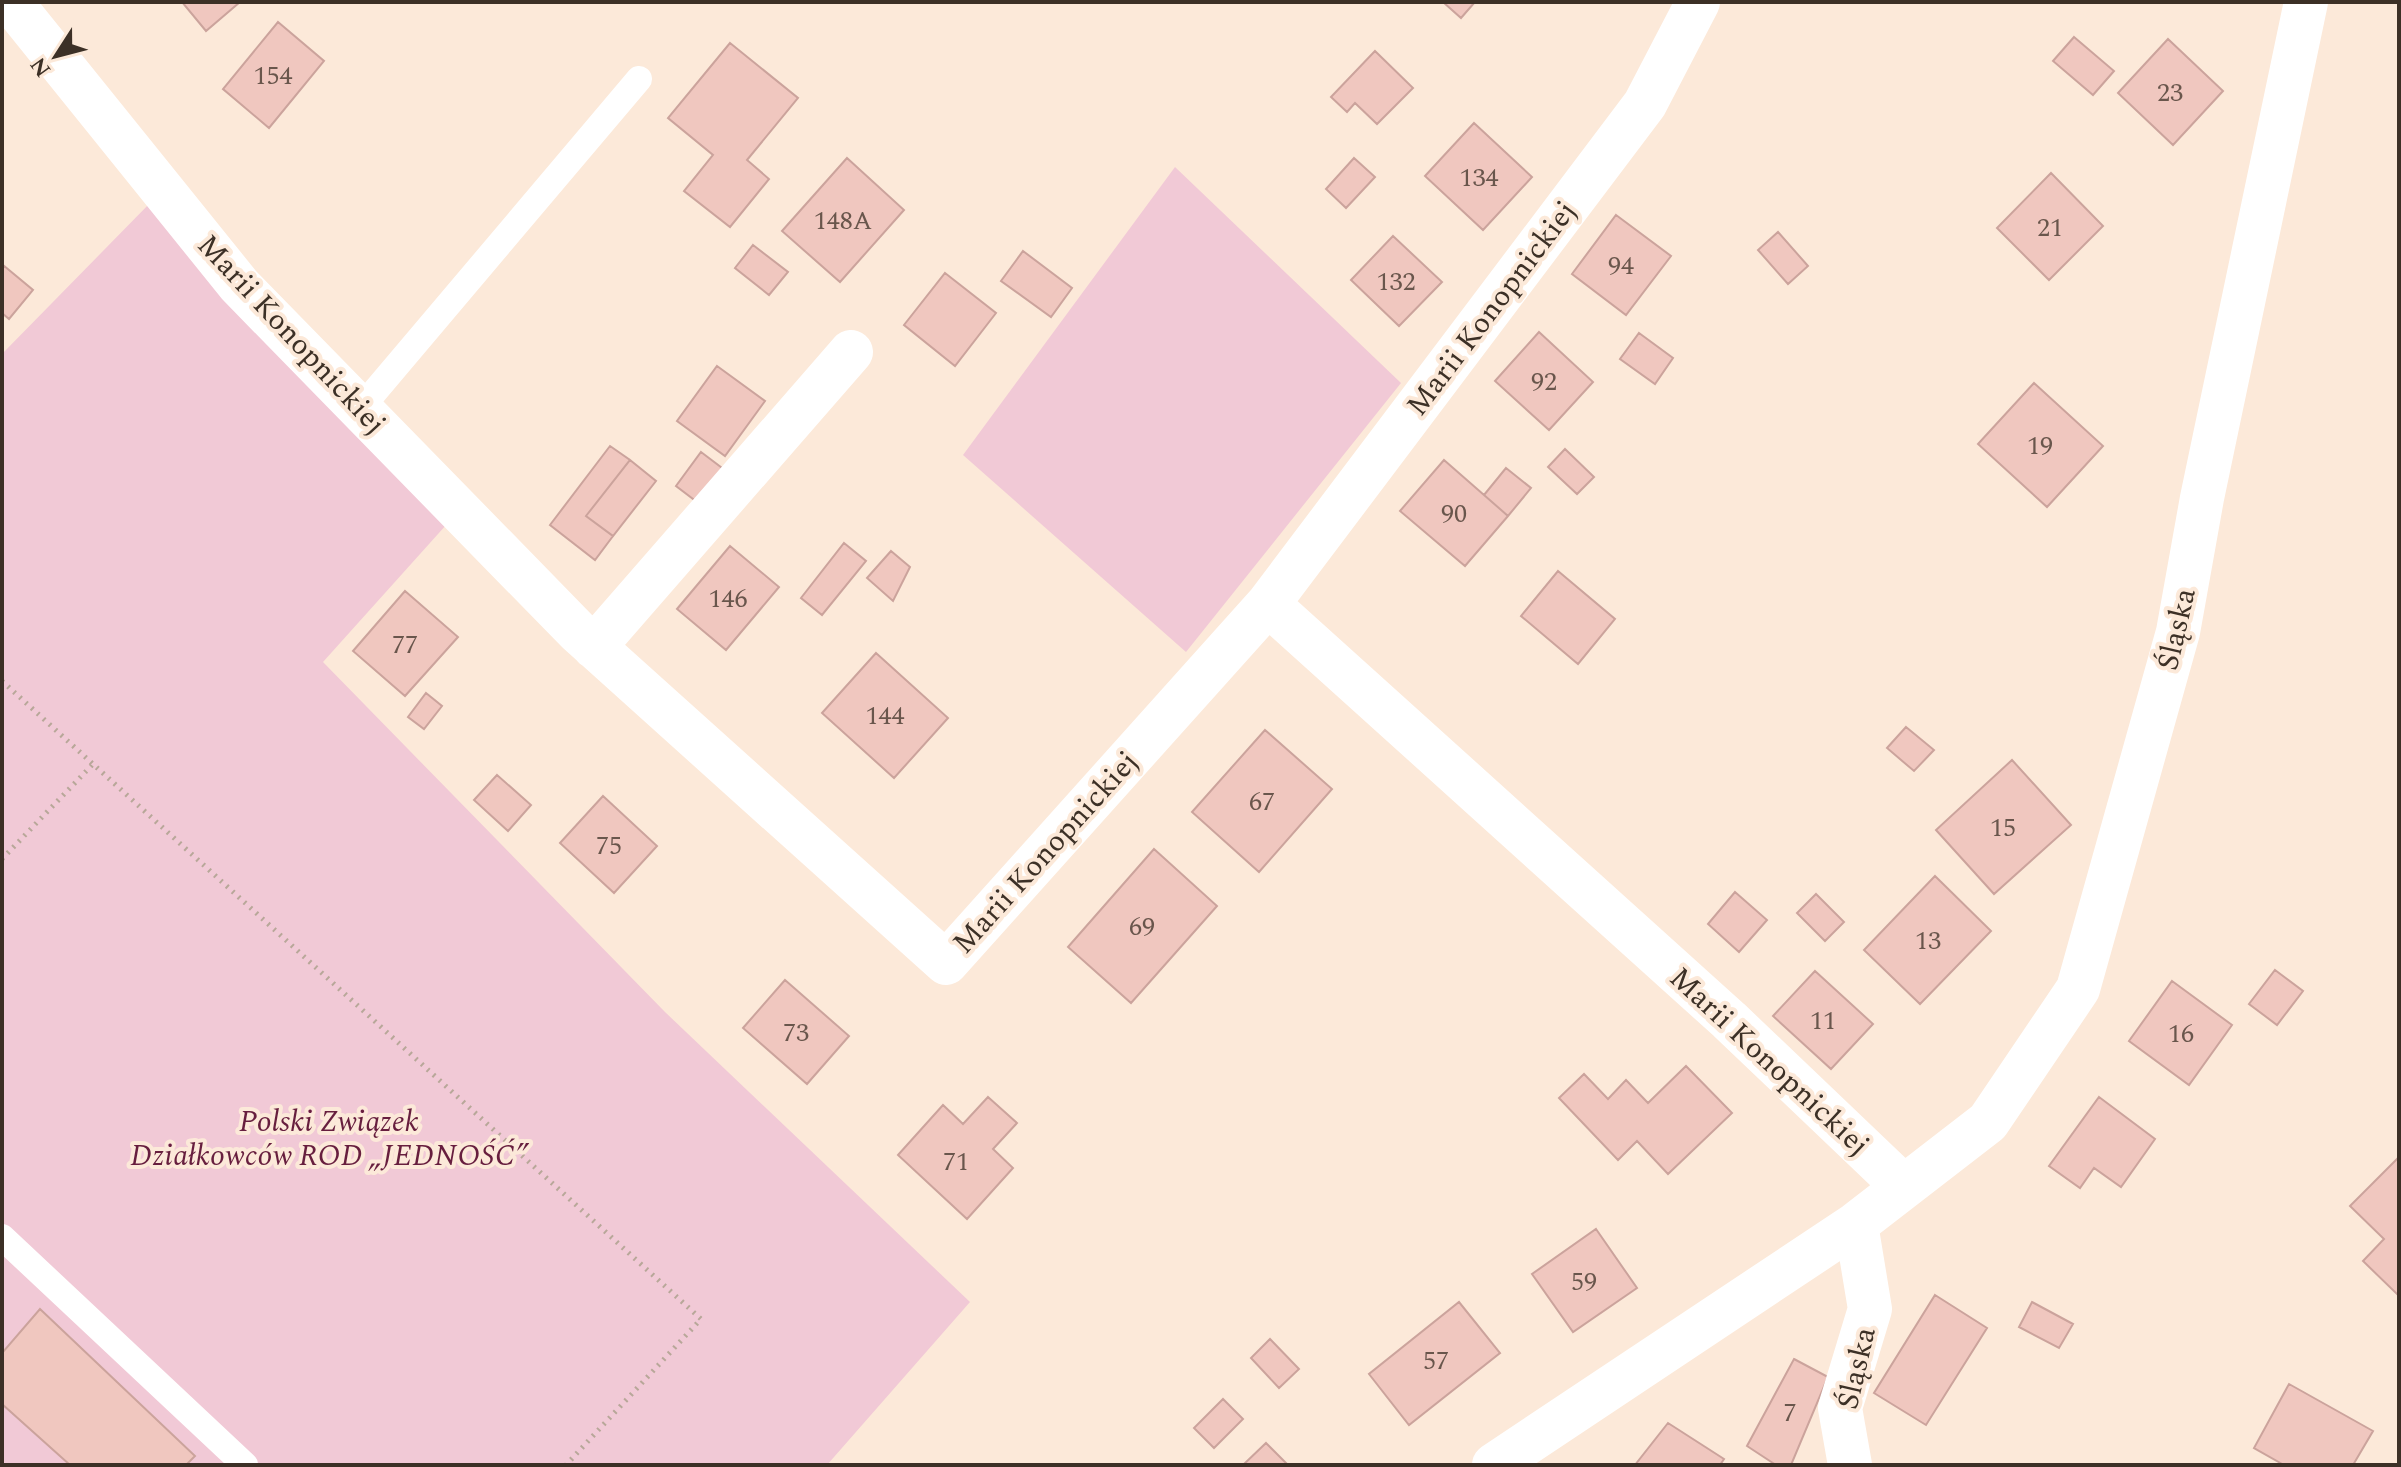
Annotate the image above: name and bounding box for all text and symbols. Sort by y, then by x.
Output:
north arrow [16,16,96,96]
text: N [22,50,60,84]
house number: 154 [253,56,293,96]
house number: 23 [2157,73,2183,113]
house number: 134 [1459,158,1499,198]
street label: Marii Konopnickiej [1395,191,1588,426]
house number: 148A [814,201,872,241]
house number: 21 [2037,208,2063,248]
street label: Marii Konopnickiej [186,224,397,445]
house number: 94 [1608,246,1634,286]
house number: 132 [1376,262,1416,302]
house number: 92 [1531,362,1557,402]
house number: 19 [2027,426,2053,466]
house number: 90 [1441,494,1467,534]
house number: 146 [708,579,748,619]
street label: Śląska [2145,583,2209,675]
house number: 77 [392,625,418,665]
house number: 144 [865,696,905,736]
street label: Marii Konopnickiej [942,741,1150,965]
house number: 67 [1249,782,1275,822]
house number: 15 [1990,808,2016,848]
house number: 75 [596,826,622,866]
house number: 69 [1129,907,1155,947]
house number: 13 [1915,921,1941,961]
street label: Marii Konopnickiej [1659,956,1880,1167]
house number: 11 [1810,1001,1836,1041]
house number: 73 [783,1013,809,1053]
house number: 16 [2168,1014,2194,1054]
park label: Polski Związek Działkowców ROD „JEDNOŚĆ” [130,1099,529,1179]
house number: 71 [943,1142,969,1182]
house number: 59 [1571,1262,1597,1302]
street label: Śląska [1825,1322,1889,1414]
house number: 57 [1423,1341,1449,1381]
house number: 7 [1783,1393,1797,1433]

